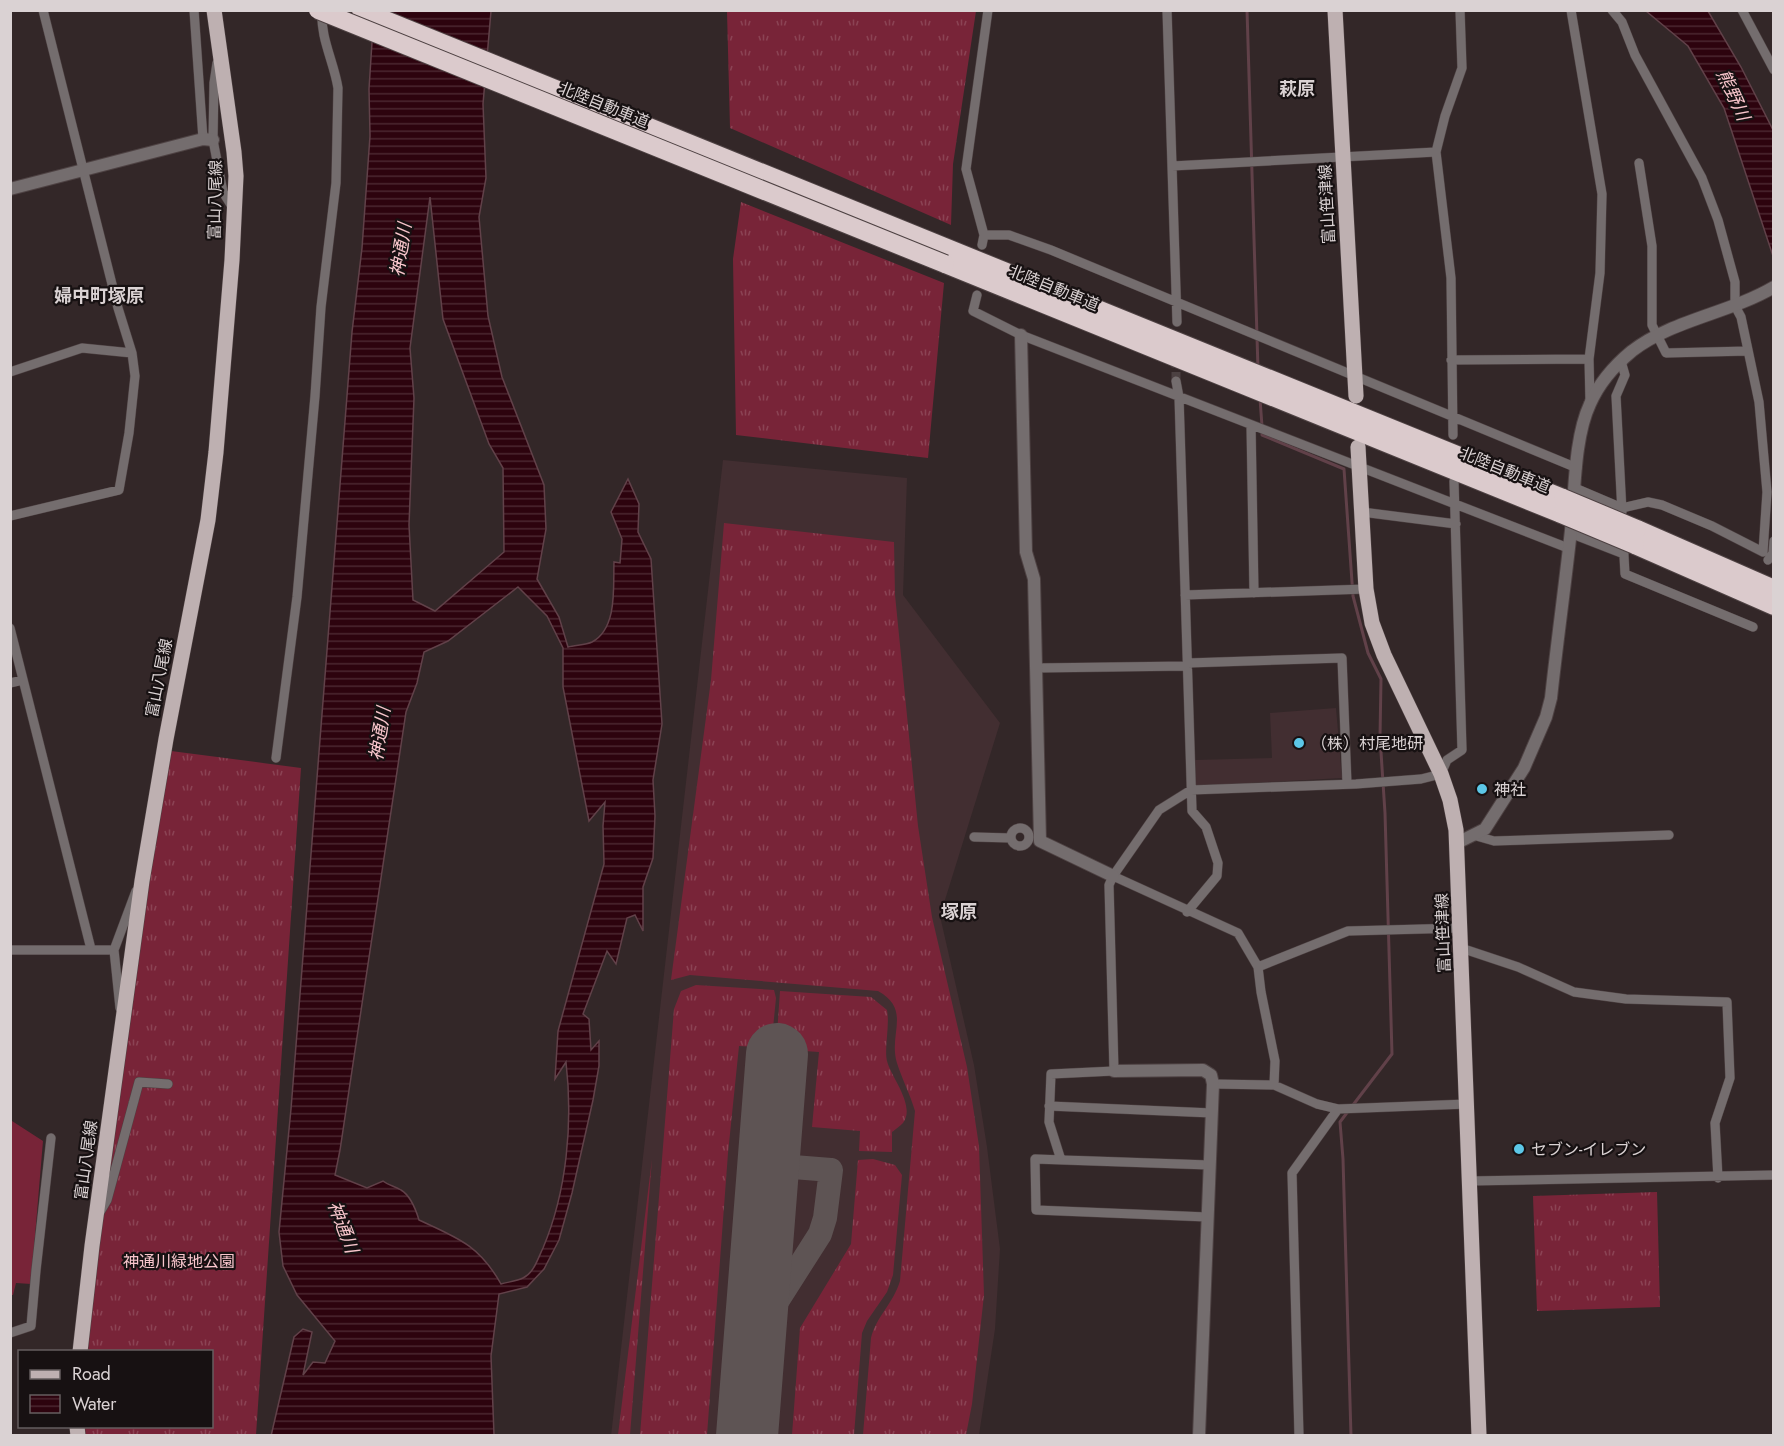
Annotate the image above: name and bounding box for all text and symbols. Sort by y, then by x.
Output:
water label: 熊野川 [1710,65,1757,127]
street label: 北陸自動車道 [555,76,653,134]
district label: 萩原 [1279,76,1315,102]
street label: 富山八尾線 [203,160,227,240]
street label: 富山笹津線 [1313,163,1341,245]
water label: 神通川 [384,219,418,279]
street label: 北陸自動車道 [1005,259,1103,317]
district label: 婦中町塚原 [54,283,144,309]
street label: 北陸自動車道 [1456,441,1554,499]
street label: 富山八尾線 [140,637,178,719]
water label: 神通川 [363,703,397,763]
place label: （株）村尾地研 [1311,732,1423,755]
marker: （株）村尾地研 [1292,736,1306,750]
place label: 神社 [1494,778,1526,801]
marker: 神社 [1475,782,1489,796]
street label: 富山笹津線 [1430,893,1456,973]
district label: 塚原 [941,899,977,925]
street label: 富山八尾線 [69,1119,103,1201]
place label: セブン-イレブン [1531,1138,1646,1161]
marker: セブン-イレブン [1512,1142,1526,1156]
water label: 神通川 [321,1197,366,1259]
park label: 神通川緑地公園 [123,1250,235,1273]
legend [18,1350,213,1428]
text: Road [72,1361,111,1387]
text: Water [72,1391,117,1417]

